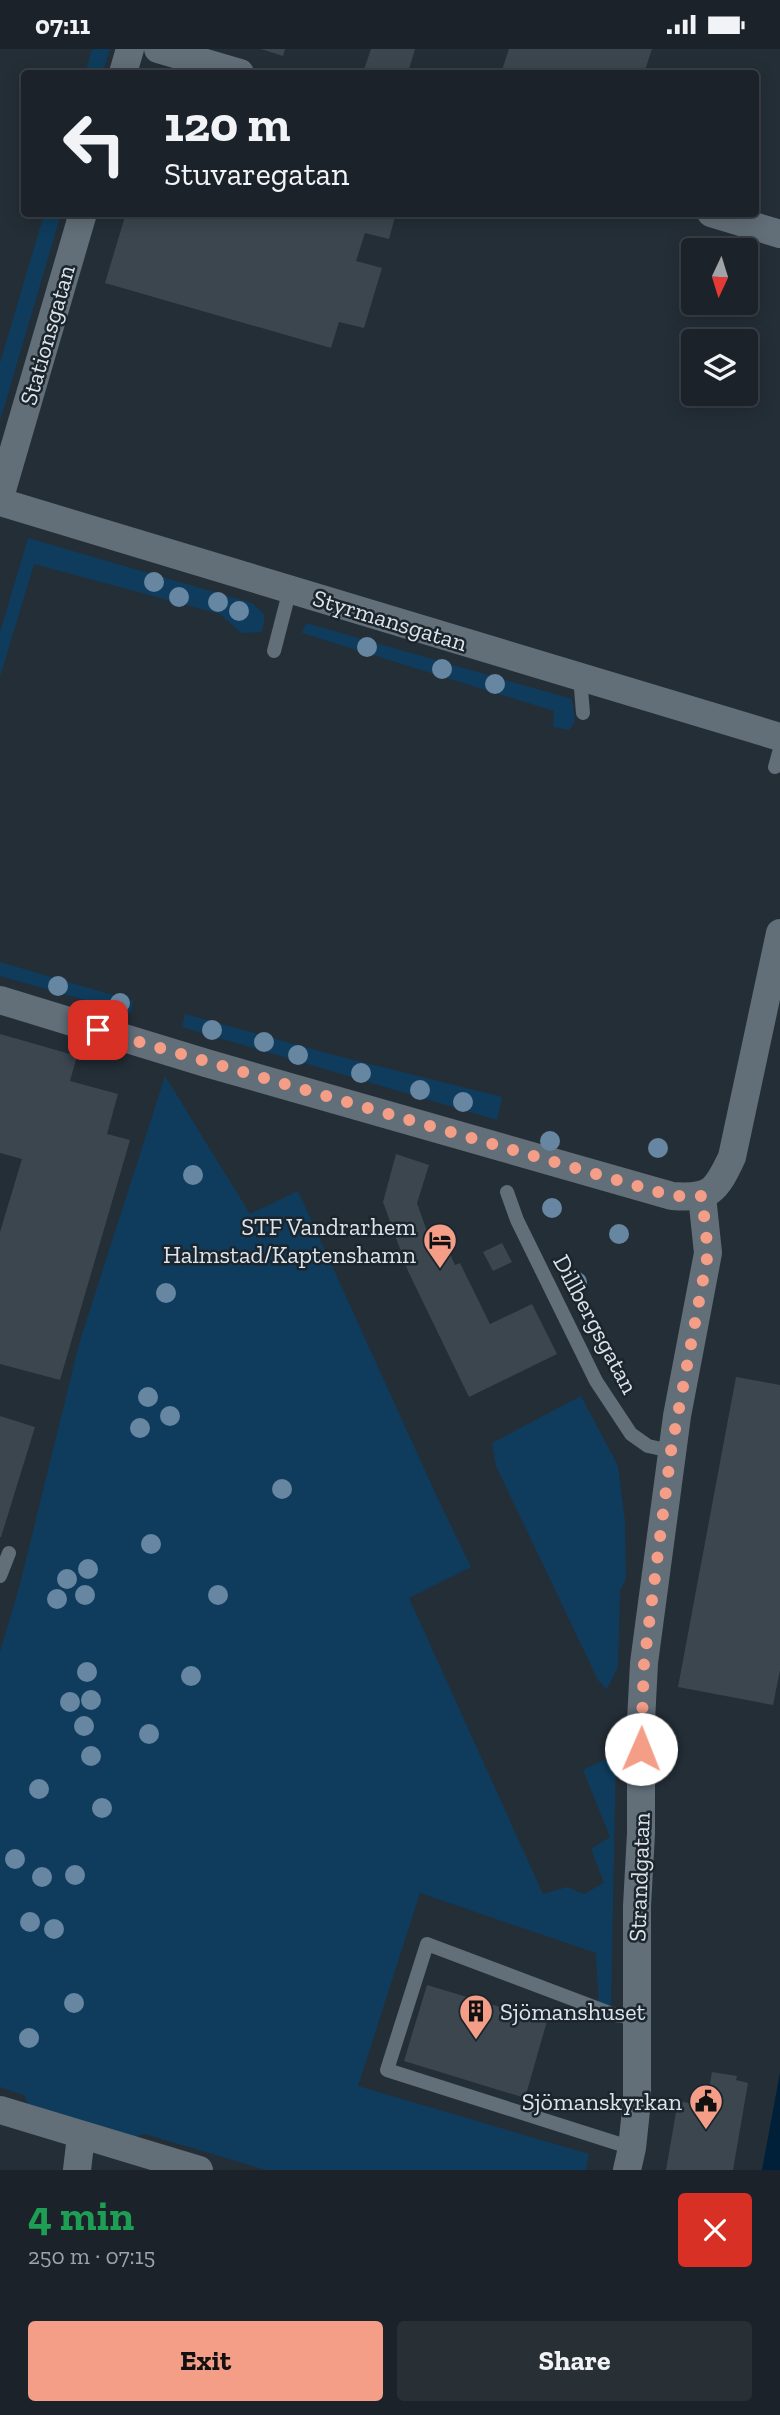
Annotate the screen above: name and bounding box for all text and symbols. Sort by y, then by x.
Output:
text: 07:11 [35,9,90,41]
text: 120 m [164,95,290,154]
icon: left [49,98,140,189]
text: Stuvaregatan [164,155,349,193]
north arrow [681,238,758,315]
map controls [681,238,758,406]
street label: Stationsgatan [13,261,81,408]
button: layers [681,329,758,406]
street label: Styrmansgatan [309,583,471,657]
pin [68,1000,128,1060]
icon: arrive [79,1011,117,1049]
place label: STF Vandrarhem Halmstad/Kaptenshamn [163,1212,416,1269]
hotel icon: STF Vandrarhem Halmstad/Kaptenshamn [421,1221,459,1270]
street label: Dillbergsgatan [547,1250,645,1399]
position arrow [604,1712,678,1786]
street label: Strandgatan [622,1812,656,1942]
building icon: Sjömanshuset [457,1992,495,2041]
place label: Sjömanshuset [500,1997,645,2026]
public building icon: Sjömanskyrkan [687,2082,725,2131]
place label: Sjömanskyrkan [522,2087,682,2116]
text: 4 min [28,2190,134,2241]
button: close [678,2193,752,2267]
text: 250 m · 07:15 [28,2242,155,2270]
button: Exit [28,2321,383,2401]
button: Share [397,2321,752,2401]

